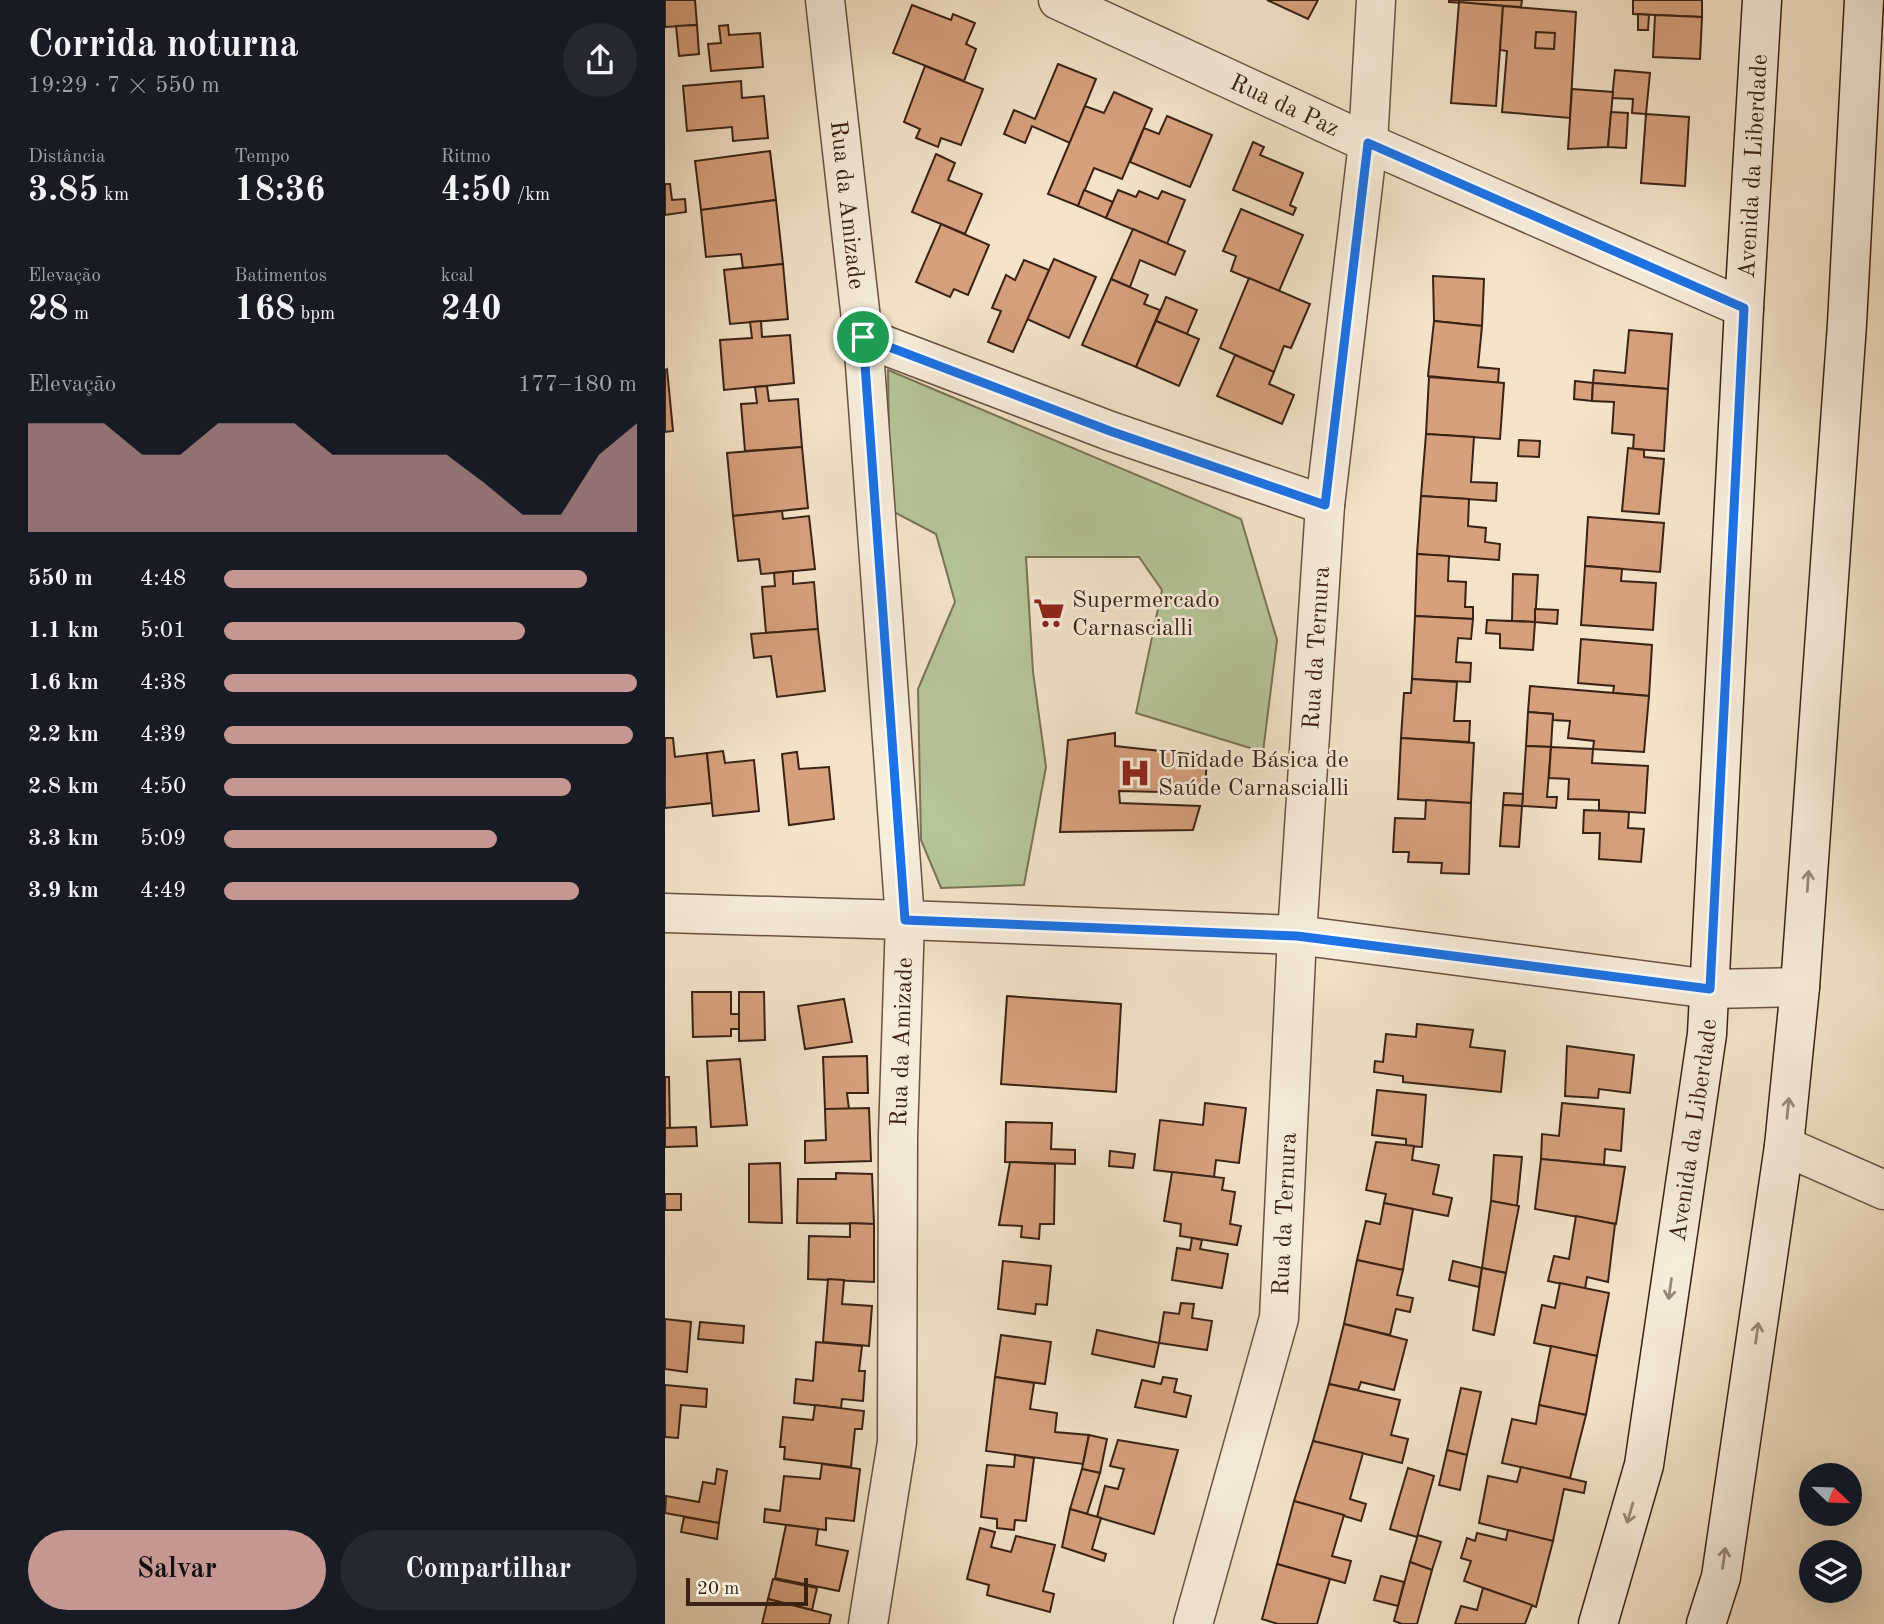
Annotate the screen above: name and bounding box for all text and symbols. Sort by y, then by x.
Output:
button: share [563,23,637,97]
text: Corrida noturna [28,27,299,65]
street label: Avenida da Liberdade [1736,53,1773,279]
street label: Rua da Paz [1226,71,1343,142]
text: 19:29 · 7 × 550 m [28,74,220,97]
street label: Rua da Amizade [825,119,868,291]
text: Distância [28,148,105,167]
text: Tempo [234,148,290,167]
text: Ritmo [441,148,491,167]
text: 3.85 [28,173,99,208]
text: 18:36 [234,173,325,208]
text: 4:50 [441,173,511,208]
text: km [99,186,129,205]
text: /km [511,186,550,205]
text: Elevação [28,267,101,286]
text: Batimentos [234,267,327,286]
text: kcal [441,267,473,286]
text: 28 [28,292,69,327]
text: 168 [234,292,295,327]
text: 240 [441,292,502,327]
text: m [69,305,89,324]
text: bpm [295,305,335,324]
pin [833,307,893,367]
icon: arrive [844,318,882,356]
text: Elevação [28,373,116,396]
text: 177–180 m [518,373,637,396]
street label: Rua da Ternura [1300,565,1335,730]
text: 550 m [28,567,93,590]
text: 4:48 [140,567,186,590]
place label: Supermercado Carnascialli [1072,589,1220,641]
supermarket icon: Supermercado Carnascialli [1032,596,1066,630]
text: 1.1 km [28,619,99,642]
text: 5:01 [140,619,186,642]
text: 1.6 km [28,671,99,694]
text: 4:38 [140,671,186,694]
text: 2.2 km [28,723,99,746]
text: 4:39 [140,723,186,746]
place label: Unidade Básica de Saúde Carnascialli [1158,749,1349,801]
hospital icon: Unidade Básica de Saúde Carnascialli [1118,756,1152,790]
text: 2.8 km [28,775,99,798]
text: 4:50 [140,775,186,798]
text: 3.3 km [28,827,99,850]
text: 5:09 [140,827,186,850]
one-way arrow [1802,871,1815,893]
text: 3.9 km [28,879,99,902]
text: 4:49 [140,879,186,902]
street label: Rua da Amizade [888,957,918,1127]
street label: Avenida da Liberdade [1667,1018,1722,1243]
one-way arrow [1782,1097,1795,1120]
street label: Rua da Ternura [1270,1132,1302,1296]
one-way arrow [1663,1277,1676,1300]
one-way arrow [1750,1322,1763,1345]
north arrow [1799,1463,1862,1526]
map controls [1799,1463,1862,1603]
one-way arrow [1623,1502,1636,1524]
button: Salvar [28,1530,326,1610]
button: Compartilhar [340,1530,637,1610]
button: layers [1799,1540,1862,1603]
one-way arrow [1718,1548,1731,1570]
scale bar [686,1575,809,1607]
text: 20 m [697,1580,739,1599]

